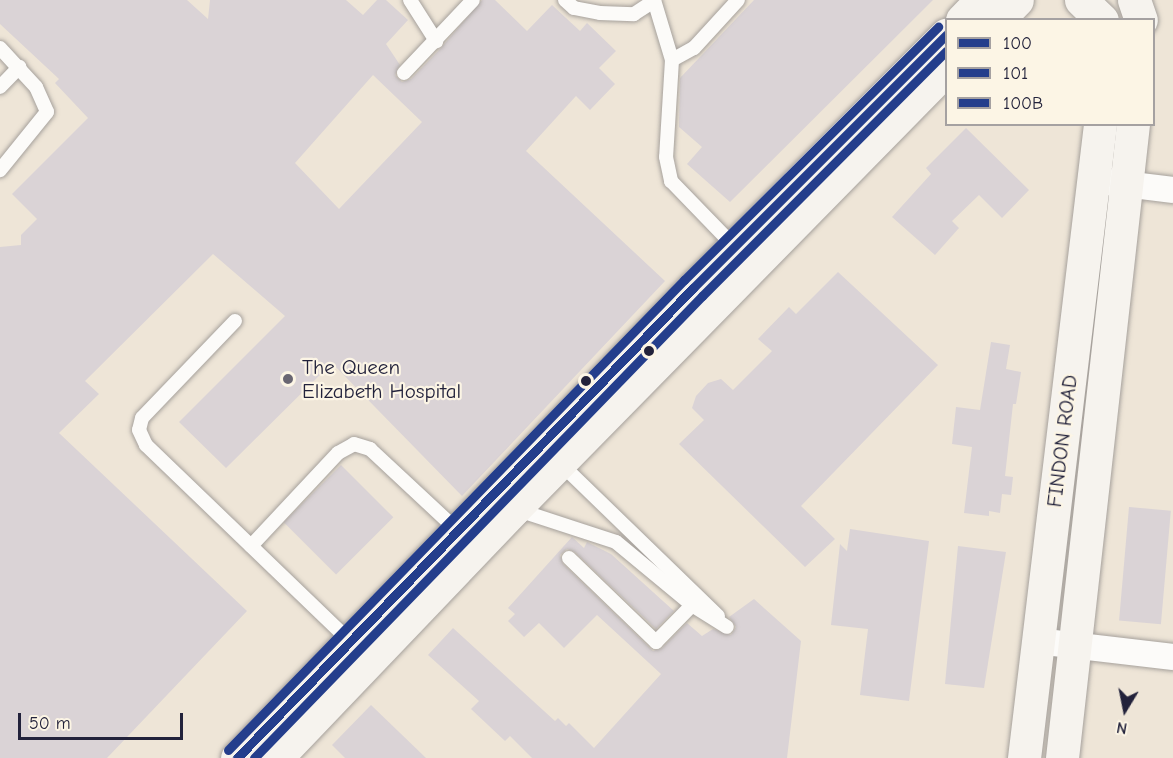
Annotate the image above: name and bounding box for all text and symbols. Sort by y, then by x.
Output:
legend [945,18,1155,126]
text: 100 [1003,33,1032,54]
text: 101 [1003,63,1028,84]
text: 100B [1003,93,1043,114]
unlabelled marker [643,345,655,357]
place label: The Queen Elizabeth Hospital [302,354,461,404]
marker: The Queen Elizabeth Hospital [279,370,297,388]
street label: FINDON ROAD [1041,373,1083,509]
unlabelled marker [580,375,592,387]
north arrow [1095,680,1155,740]
scale bar [21,701,186,739]
text: 50 m [29,713,71,734]
text: N [1115,718,1129,737]

